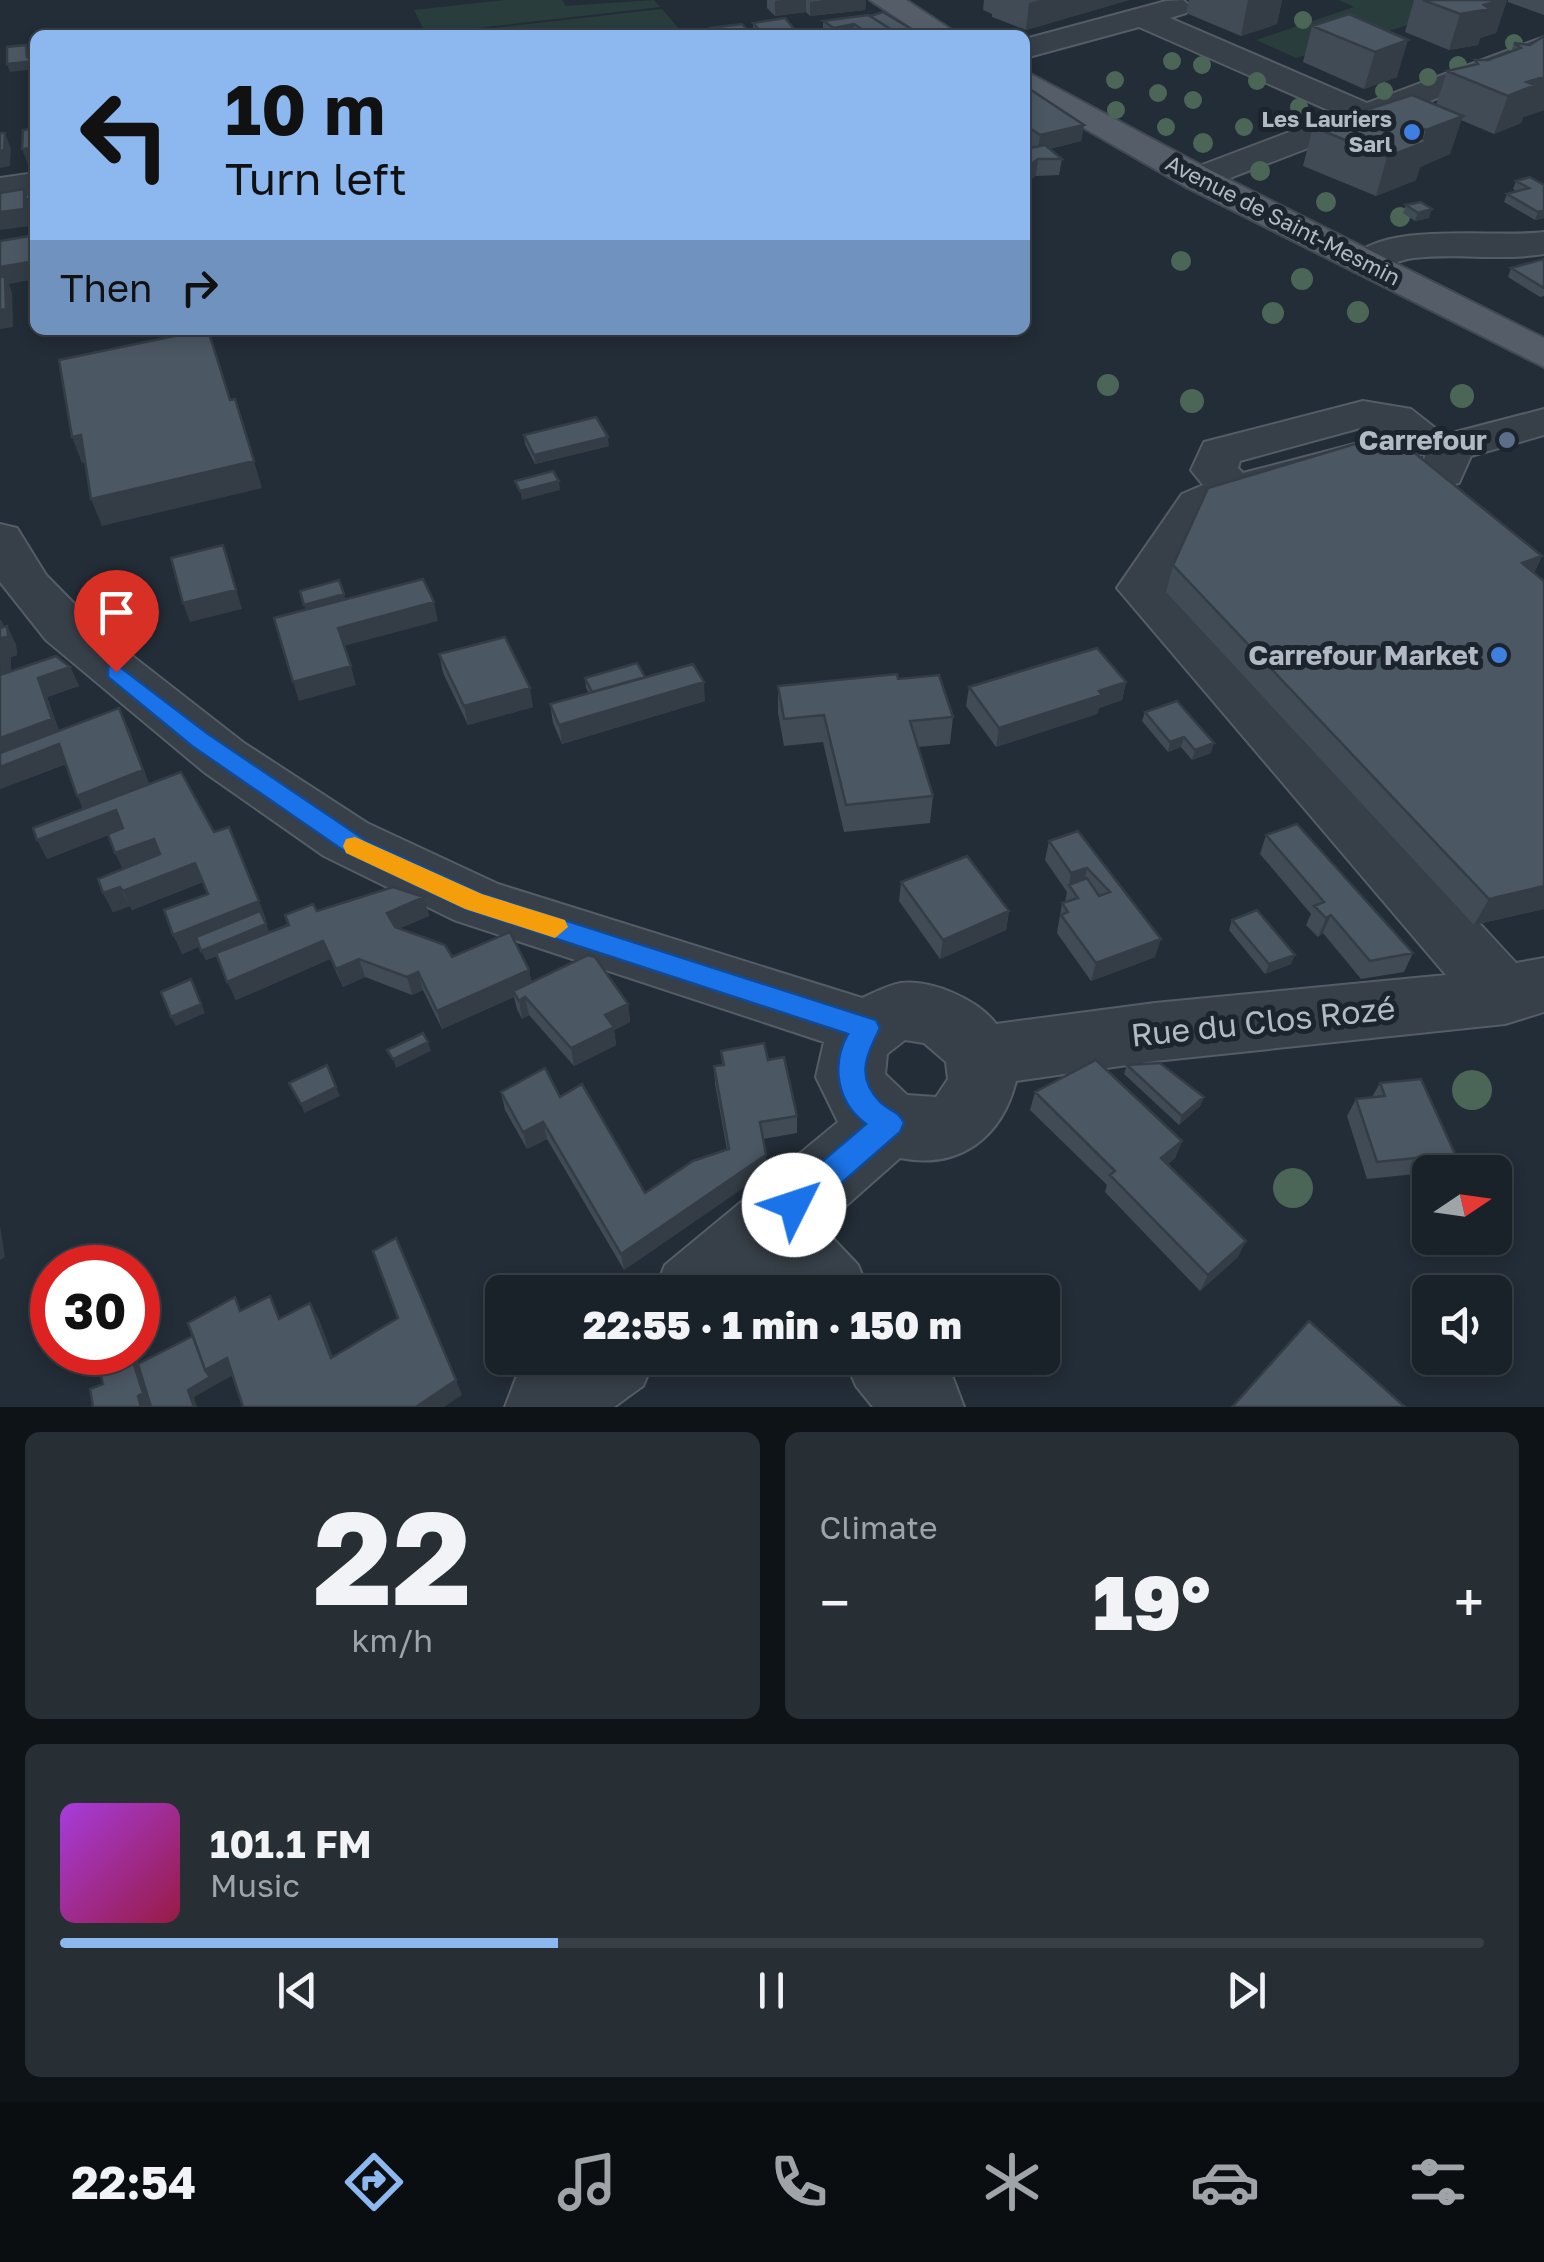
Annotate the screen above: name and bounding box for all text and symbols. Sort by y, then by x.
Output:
text: 10 m [225,66,385,150]
icon: left [60,70,190,200]
place label: Les Lauriers Sarl [1262,105,1392,157]
marker: Les Lauriers Sarl [1401,121,1423,143]
street label: Avenue de Saint-Mesmin [1161,149,1405,291]
text: Turn left [225,151,407,205]
icon: right [172,260,227,315]
text: Then [60,265,152,310]
place label: Carrefour [1359,423,1487,456]
marker: Carrefour [1496,429,1518,451]
pin [74,570,159,673]
icon: arrive [89,585,144,640]
place label: Carrefour Market [1248,638,1479,671]
marker: Carrefour Market [1488,644,1510,666]
street label: Rue du Clos Rozé [1129,988,1397,1054]
position arrow [742,1153,846,1257]
north arrow [1412,1155,1512,1255]
map controls [1412,1155,1512,1375]
speed limit sign: 30 [30,1245,160,1375]
button: sound [1412,1275,1512,1375]
text: 22:55 · 1 min · 150 m [583,1302,962,1347]
text: 22 [313,1478,472,1634]
text: Climate [820,1508,938,1546]
text: 19° [1093,1556,1211,1647]
text: − [820,1569,850,1635]
text: + [1454,1569,1484,1635]
text: km/h [352,1621,433,1659]
text: 101.1 FM [210,1821,372,1866]
text: Music [210,1866,300,1904]
icon: previous [270,1963,325,2018]
icon: pause [744,1963,799,2018]
icon: next [1219,1963,1274,2018]
icon: directions [339,2147,409,2217]
icon: music [552,2147,622,2217]
icon: phone [764,2147,834,2217]
icon: climate [977,2147,1047,2217]
icon: car [1190,2147,1260,2217]
icon: filters [1403,2147,1473,2217]
text: 22:54 [71,2155,196,2209]

